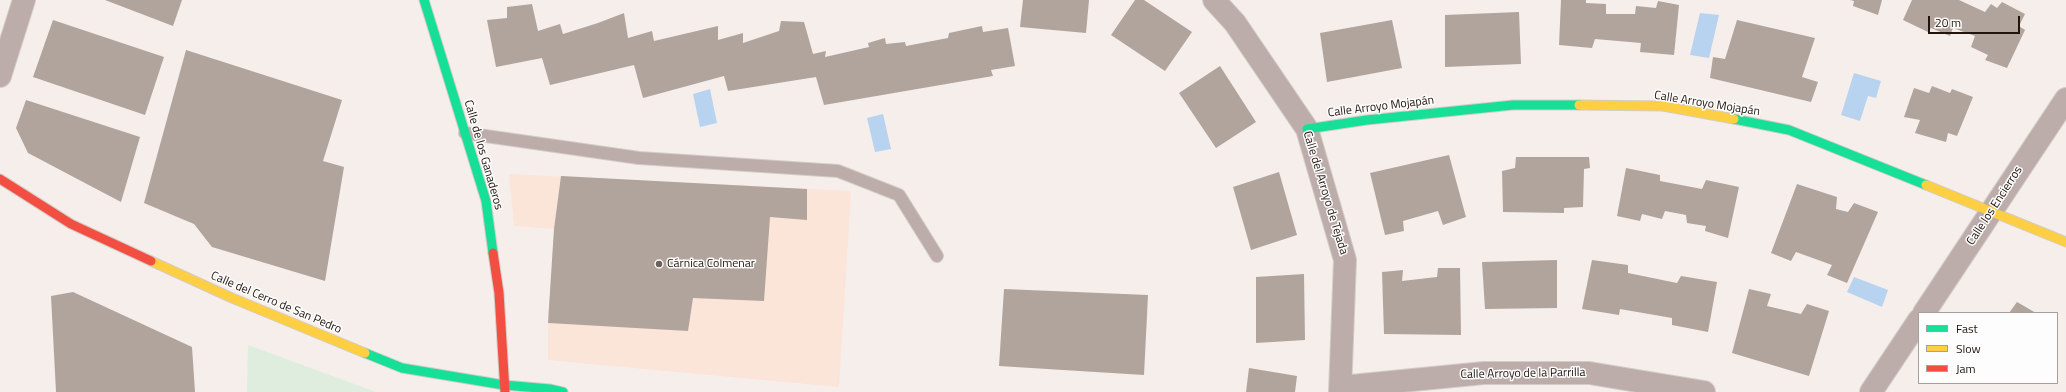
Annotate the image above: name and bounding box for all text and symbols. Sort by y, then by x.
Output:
scale bar [1930,8,2022,34]
text: 20 m [1935,13,1961,32]
street label: Calle Arroyo Mojapán [1653,89,1761,119]
street label: Calle Arroyo Mojapán [1327,93,1435,121]
street label: Calle de los Ganaderos [460,99,506,211]
street label: Calle del Arroyo de Tejada [1299,130,1351,256]
street label: Calle los Encierros [1964,164,2026,248]
place label: Cárnica Colmenar [667,257,755,271]
marker: Cárnica Colmenar [654,259,664,269]
street label: Calle del Cerro de San Pedro [208,269,344,337]
legend [1918,312,2058,384]
text: Fast [1956,319,1978,338]
text: Slow [1956,339,1981,358]
text: Jam [1956,359,1976,378]
street label: Calle Arroyo de la Parrilla [1460,366,1586,382]

